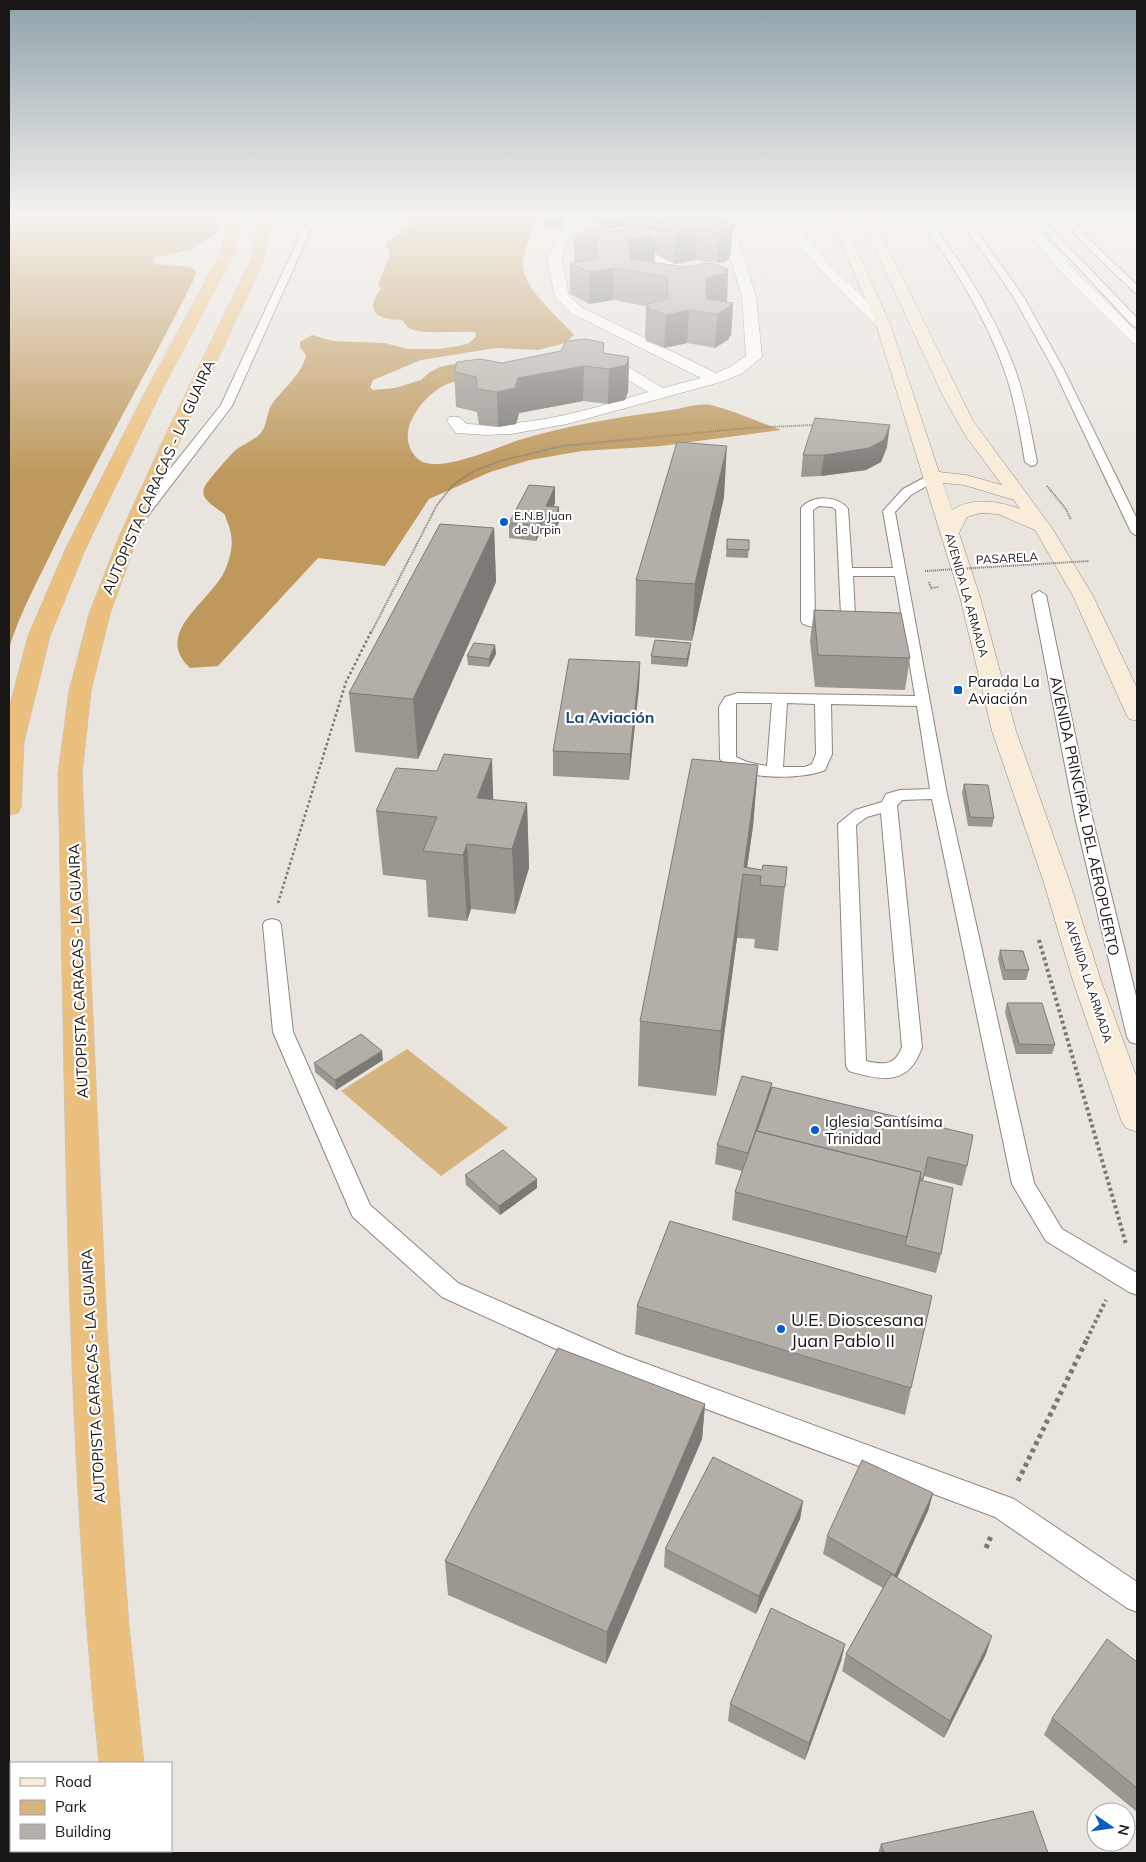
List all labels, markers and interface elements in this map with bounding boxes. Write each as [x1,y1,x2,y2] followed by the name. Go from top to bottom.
[97,357,219,597] street label: AUTOPISTA CARACAS - LA GUAIRA
[514,508,572,537] place label: E.N.B Juan de Urpin
[498,516,510,528] marker: E.N.B Juan de Urpin
[942,531,992,659] street label: AVENIDA LA ARMADA
[975,549,1039,567] street label: PASARELA
[968,672,1040,708] place label: Parada La Aviación
[1046,675,1124,957] street label: AVENIDA PRINCIPAL DEL AEROPUERTO
[952,684,964,696] marker: Parada La Aviación
[566,707,654,727] district label: La Aviación
[64,843,92,1099] street label: AUTOPISTA CARACAS - LA GUAIRA
[1062,918,1116,1045] street label: AVENIDA LA ARMADA
[825,1112,943,1148] place label: Iglesia Santísima Trinidad
[809,1124,821,1136] marker: Iglesia Santísima Trinidad
[77,1248,109,1504] street label: AUTOPISTA CARACAS - LA GUAIRA
[791,1308,924,1352] place label: U.E. Dioscesana Juan Pablo II
[775,1323,787,1335] marker: U.E. Dioscesana Juan Pablo II
[10,1762,172,1852] legend
[55,1772,92,1791] text: Road
[55,1797,87,1816] text: Park
[1086,1802,1136,1852] north arrow
[55,1822,111,1841] text: Building
[1114,1823,1134,1837] text: N

